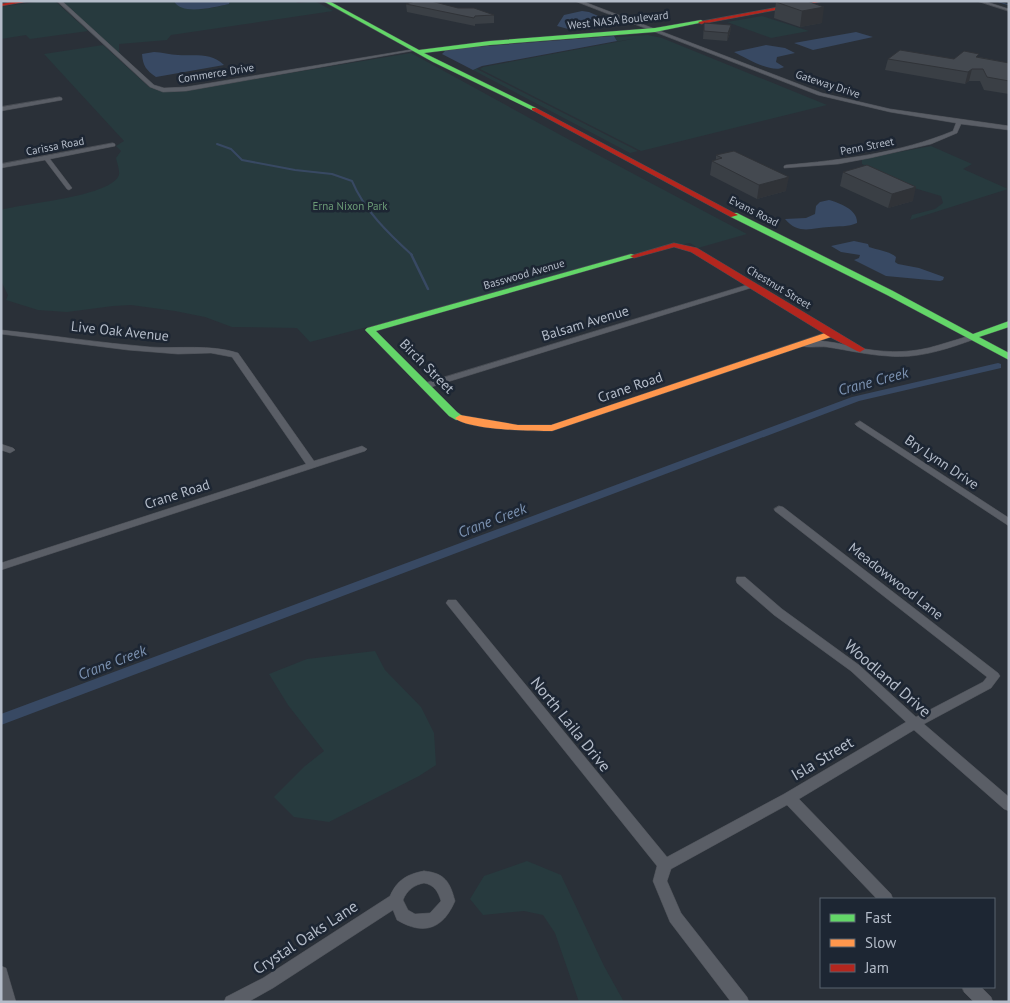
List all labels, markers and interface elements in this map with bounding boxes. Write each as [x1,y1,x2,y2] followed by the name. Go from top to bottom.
[567,8,669,32] street label: West NASA Boulevard
[177,60,255,86] street label: Commerce Drive
[794,67,862,101] street label: Gateway Drive
[25,133,85,159] street label: Carissa Road
[839,134,895,158] street label: Penn Street
[727,193,781,229] street label: Evans Road
[313,199,388,213] park label: Erna Nixon Park
[482,256,567,292] street label: Basswood Avenue
[744,262,814,312] street label: Chestnut Street
[539,301,631,345] street label: Balsam Avenue
[70,317,170,345] street label: Live Oak Avenue
[396,335,458,397] street label: Birch Street
[836,362,911,399] water label: Crane Creek
[595,367,665,407] street label: Crane Road
[902,431,982,493] street label: Bry Lynn Drive
[142,475,212,513] street label: Crane Road
[455,498,530,542] water label: Crane Creek
[845,538,947,624] street label: Meadowwood Lane
[841,635,935,721] street label: Woodland Drive
[75,640,150,684] water label: Crane Creek
[527,672,615,776] street label: North Laila Drive
[787,731,857,784] street label: Isla Street
[249,896,361,978] street label: Crystal Oaks Lane
[820,898,995,988] legend
[865,908,892,927] text: Fast
[865,933,896,952] text: Slow
[864,958,889,977] text: Jam

